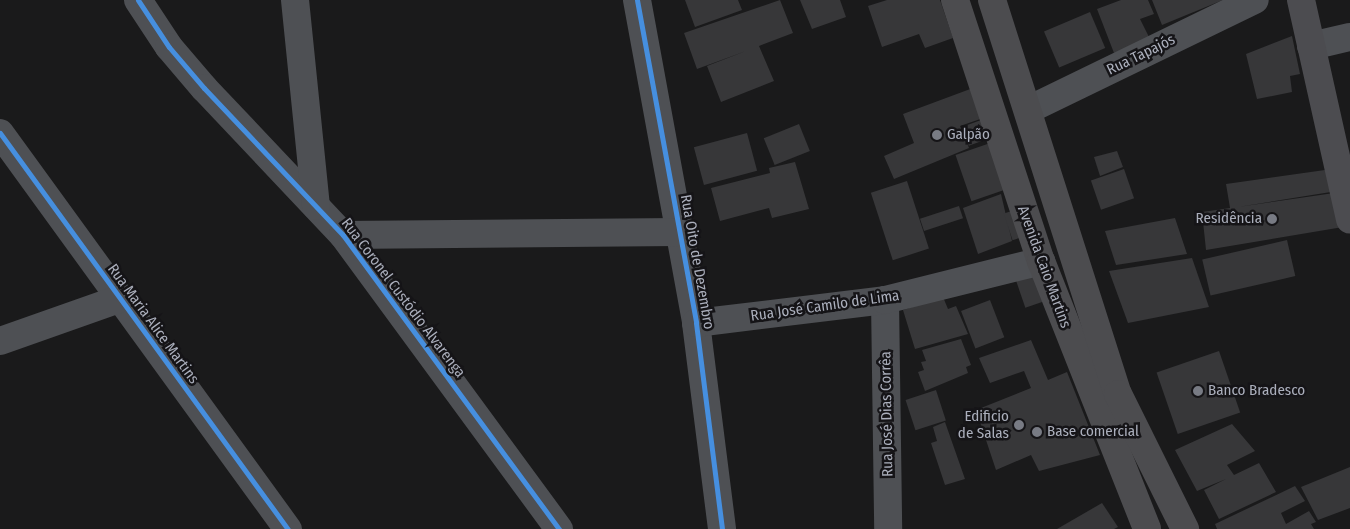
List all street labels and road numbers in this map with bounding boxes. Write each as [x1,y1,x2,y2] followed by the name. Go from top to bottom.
[1104,31,1178,79] street label: Rua Tapajós
[676,193,718,331] street label: Rua Oito de Dezembro
[1014,203,1074,331] street label: Avenida Caio Martins
[337,215,469,381] street label: Rua Coronel Custódio Alvarenga
[103,261,203,387] street label: Rua Maria Alice Martins
[750,287,900,325] street label: Rua José Camilo de Lima
[877,351,897,477] street label: Rua José Dias Corrêa

